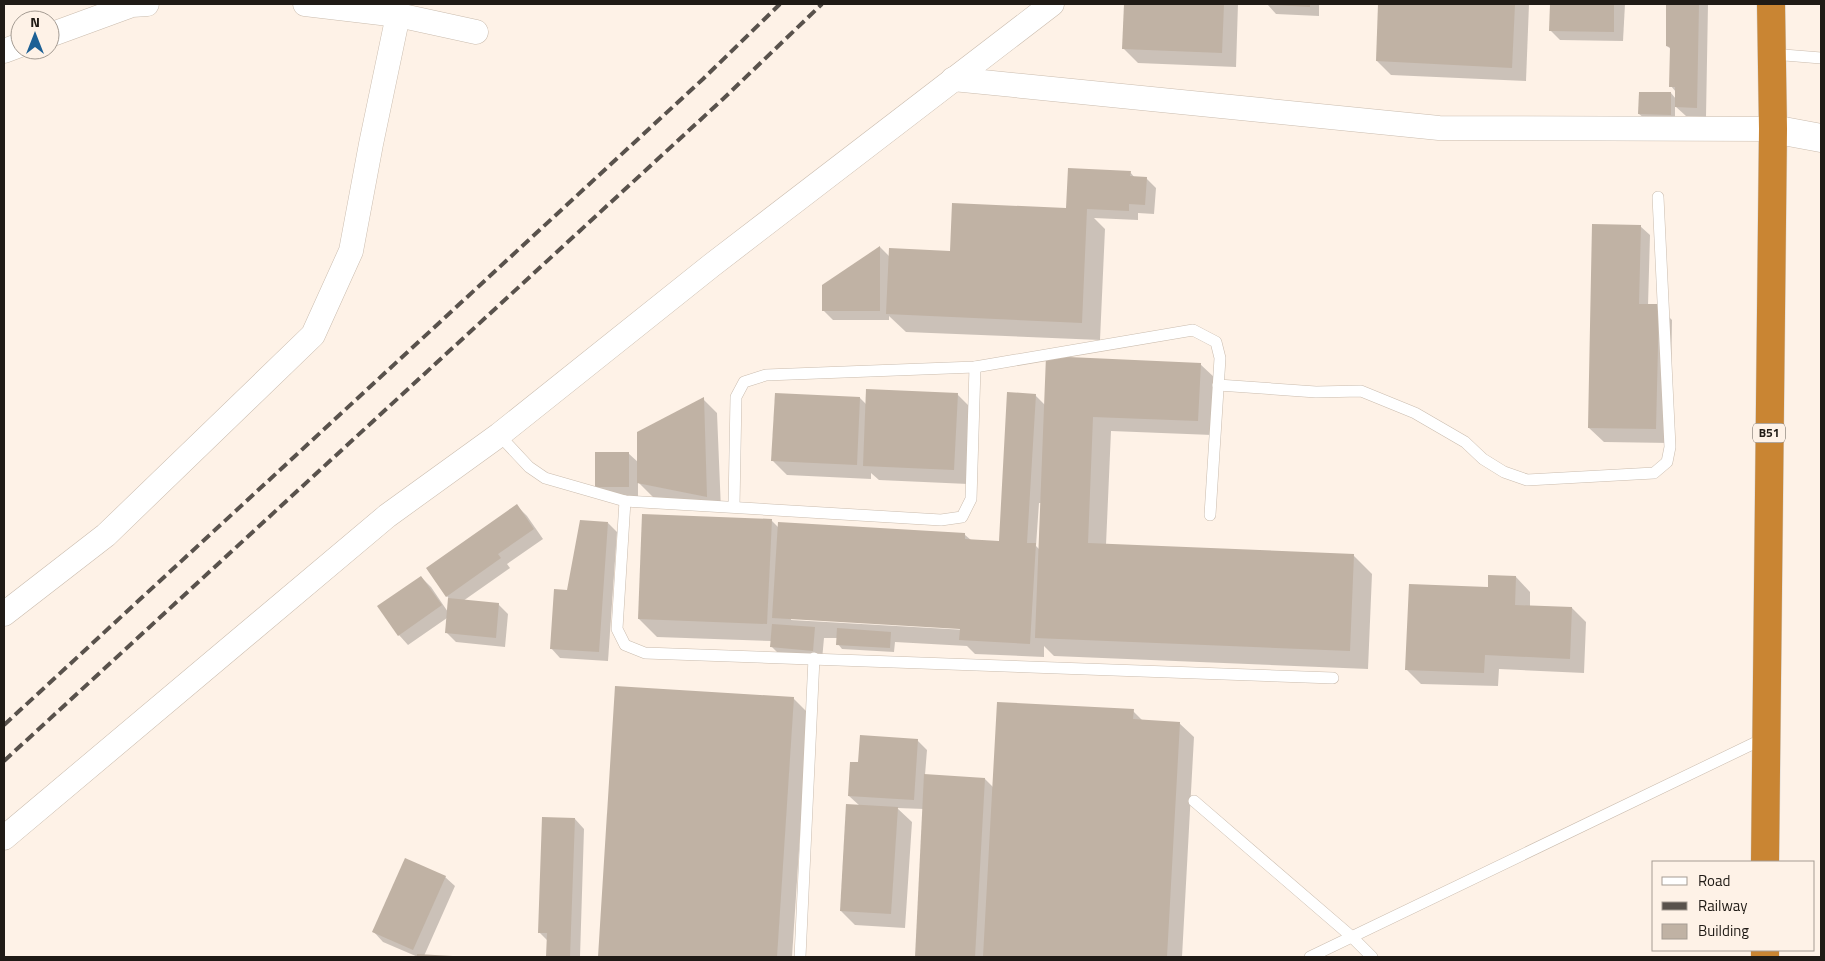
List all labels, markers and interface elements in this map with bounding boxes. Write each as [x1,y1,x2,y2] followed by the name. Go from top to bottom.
[10,10,60,60] north arrow
[30,11,40,32] text: N
[1753,423,1785,442] road number: B51
[1652,861,1815,951] legend
[1698,869,1730,892] text: Road
[1698,894,1748,917] text: Railway
[1698,919,1749,942] text: Building

